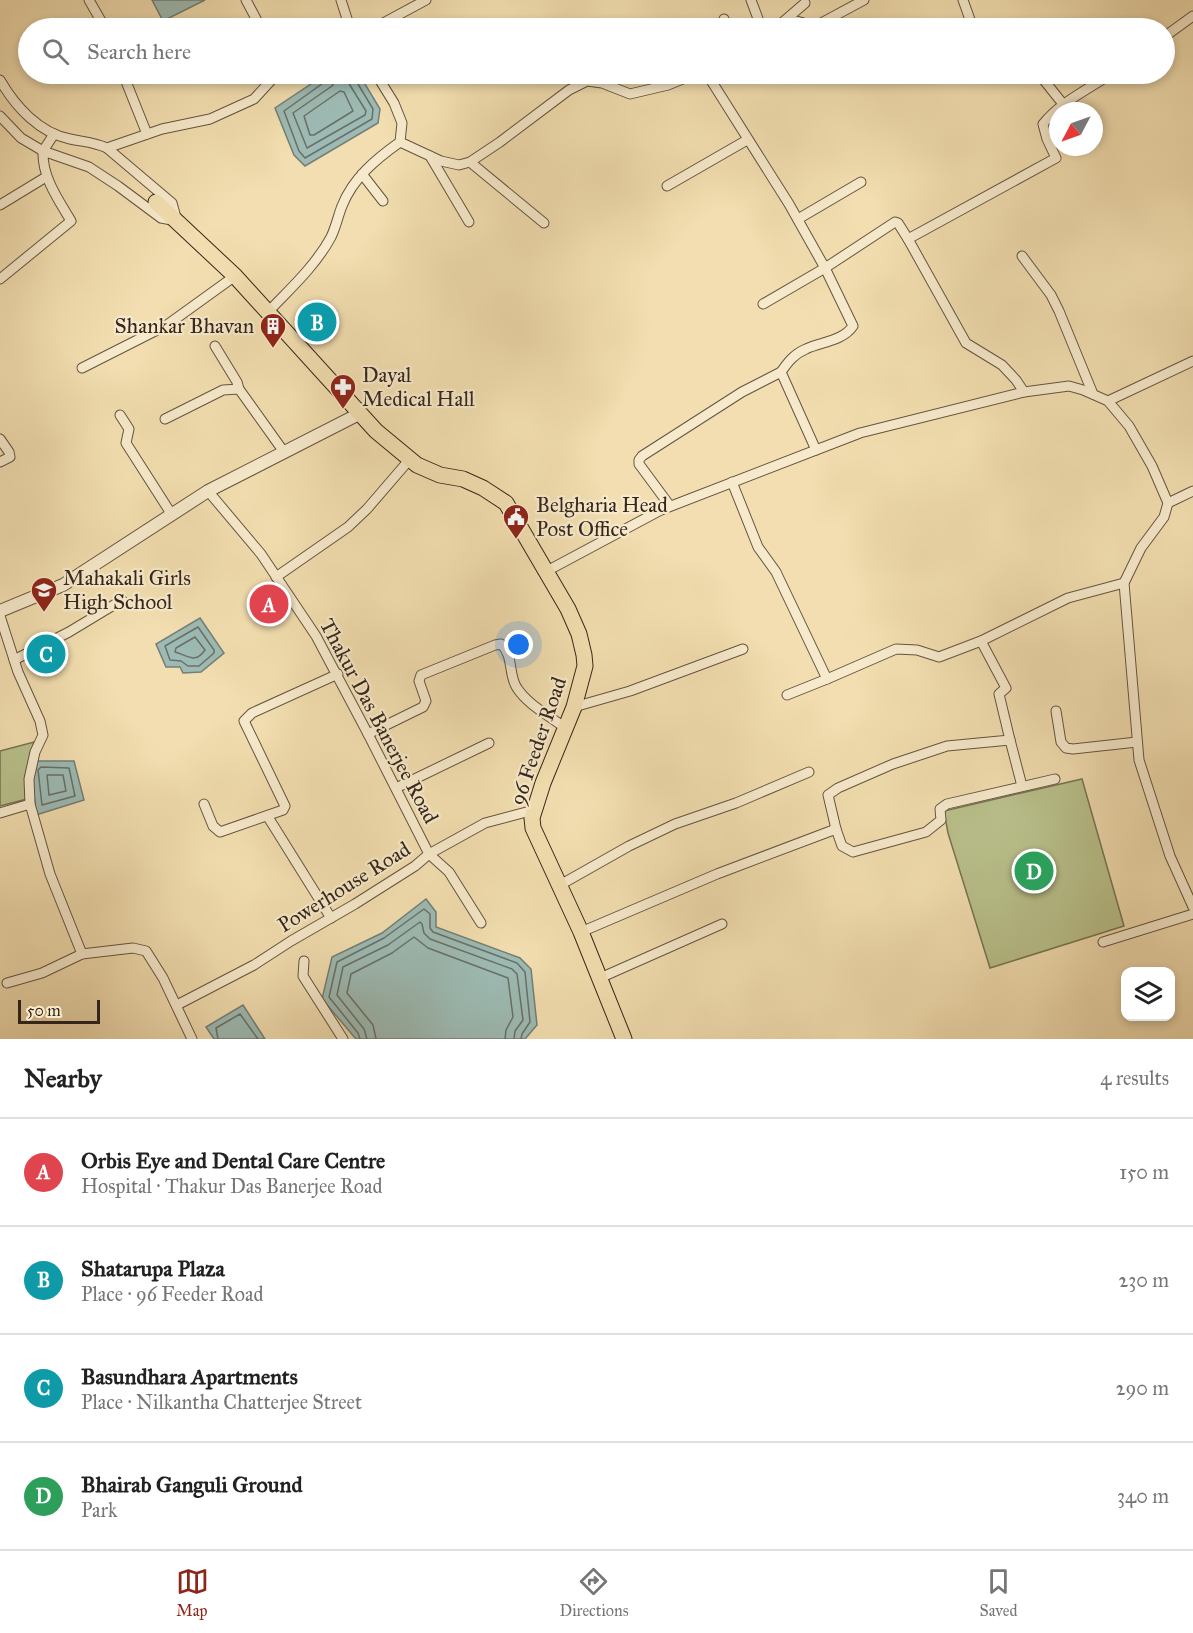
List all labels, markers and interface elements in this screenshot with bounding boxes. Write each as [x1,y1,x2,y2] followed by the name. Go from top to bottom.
[18,18,1175,84] search box
[39,35,72,68] icon: search
[87,38,191,65] text: Search here
[1049,102,1103,156] north arrow
[298,300,336,344] pin: B
[258,311,288,349] building icon: Shankar Bhavan
[115,313,254,339] place label: Shankar Bhavan
[362,362,475,412] place label: Dayal Medical Hall
[328,372,358,410] pharmacy icon: Dayal Medical Hall
[536,492,668,542] place label: Belgharia Head Post Office
[501,502,531,540] public building icon: Belgharia Head Post Office
[63,565,191,615] place label: Mahakali Girls High School
[29,575,59,613] school or university icon: Mahakali Girls High School
[250,582,288,626] pin: A
[314,614,444,828] street label: Thakur Das Banerjee Road
[504,630,533,659] your location
[26,632,66,676] pin: C
[504,673,572,808] street label: 96 Feeder Road
[273,836,415,938] street label: Powerhouse Road
[1014,848,1054,894] pin: D
[1121,967,1175,1021] map controls
[1121,967,1175,1021] button: layers
[18,997,100,1025] scale bar
[27,1001,61,1020] text: 50 m
[24,1062,102,1094] text: Nearby
[1100,1066,1169,1090] text: 4 results
[81,1147,385,1174] text: Orbis Eye and Dental Care Centre
[37,1160,50,1184] text: A
[1119,1160,1169,1184] text: 150 m
[81,1174,383,1198] text: Hospital · Thakur Das Banerjee Road
[81,1255,225,1282] text: Shatarupa Plaza
[37,1268,50,1292] text: B
[1118,1268,1169,1292] text: 230 m
[81,1282,263,1306] text: Place · 96 Feeder Road
[81,1363,298,1390] text: Basundhara Apartments
[37,1376,50,1400] text: C
[1116,1376,1169,1400] text: 290 m
[81,1390,362,1414] text: Place · Nilkantha Chatterjee Street
[81,1471,302,1498] text: Bhairab Ganguli Ground
[36,1484,51,1508] text: D
[1117,1484,1169,1508] text: 340 m
[81,1498,117,1522] text: Park
[176,1565,209,1620] tab: Map
[560,1565,628,1620] tab: Directions
[979,1565,1017,1620] tab: Saved

